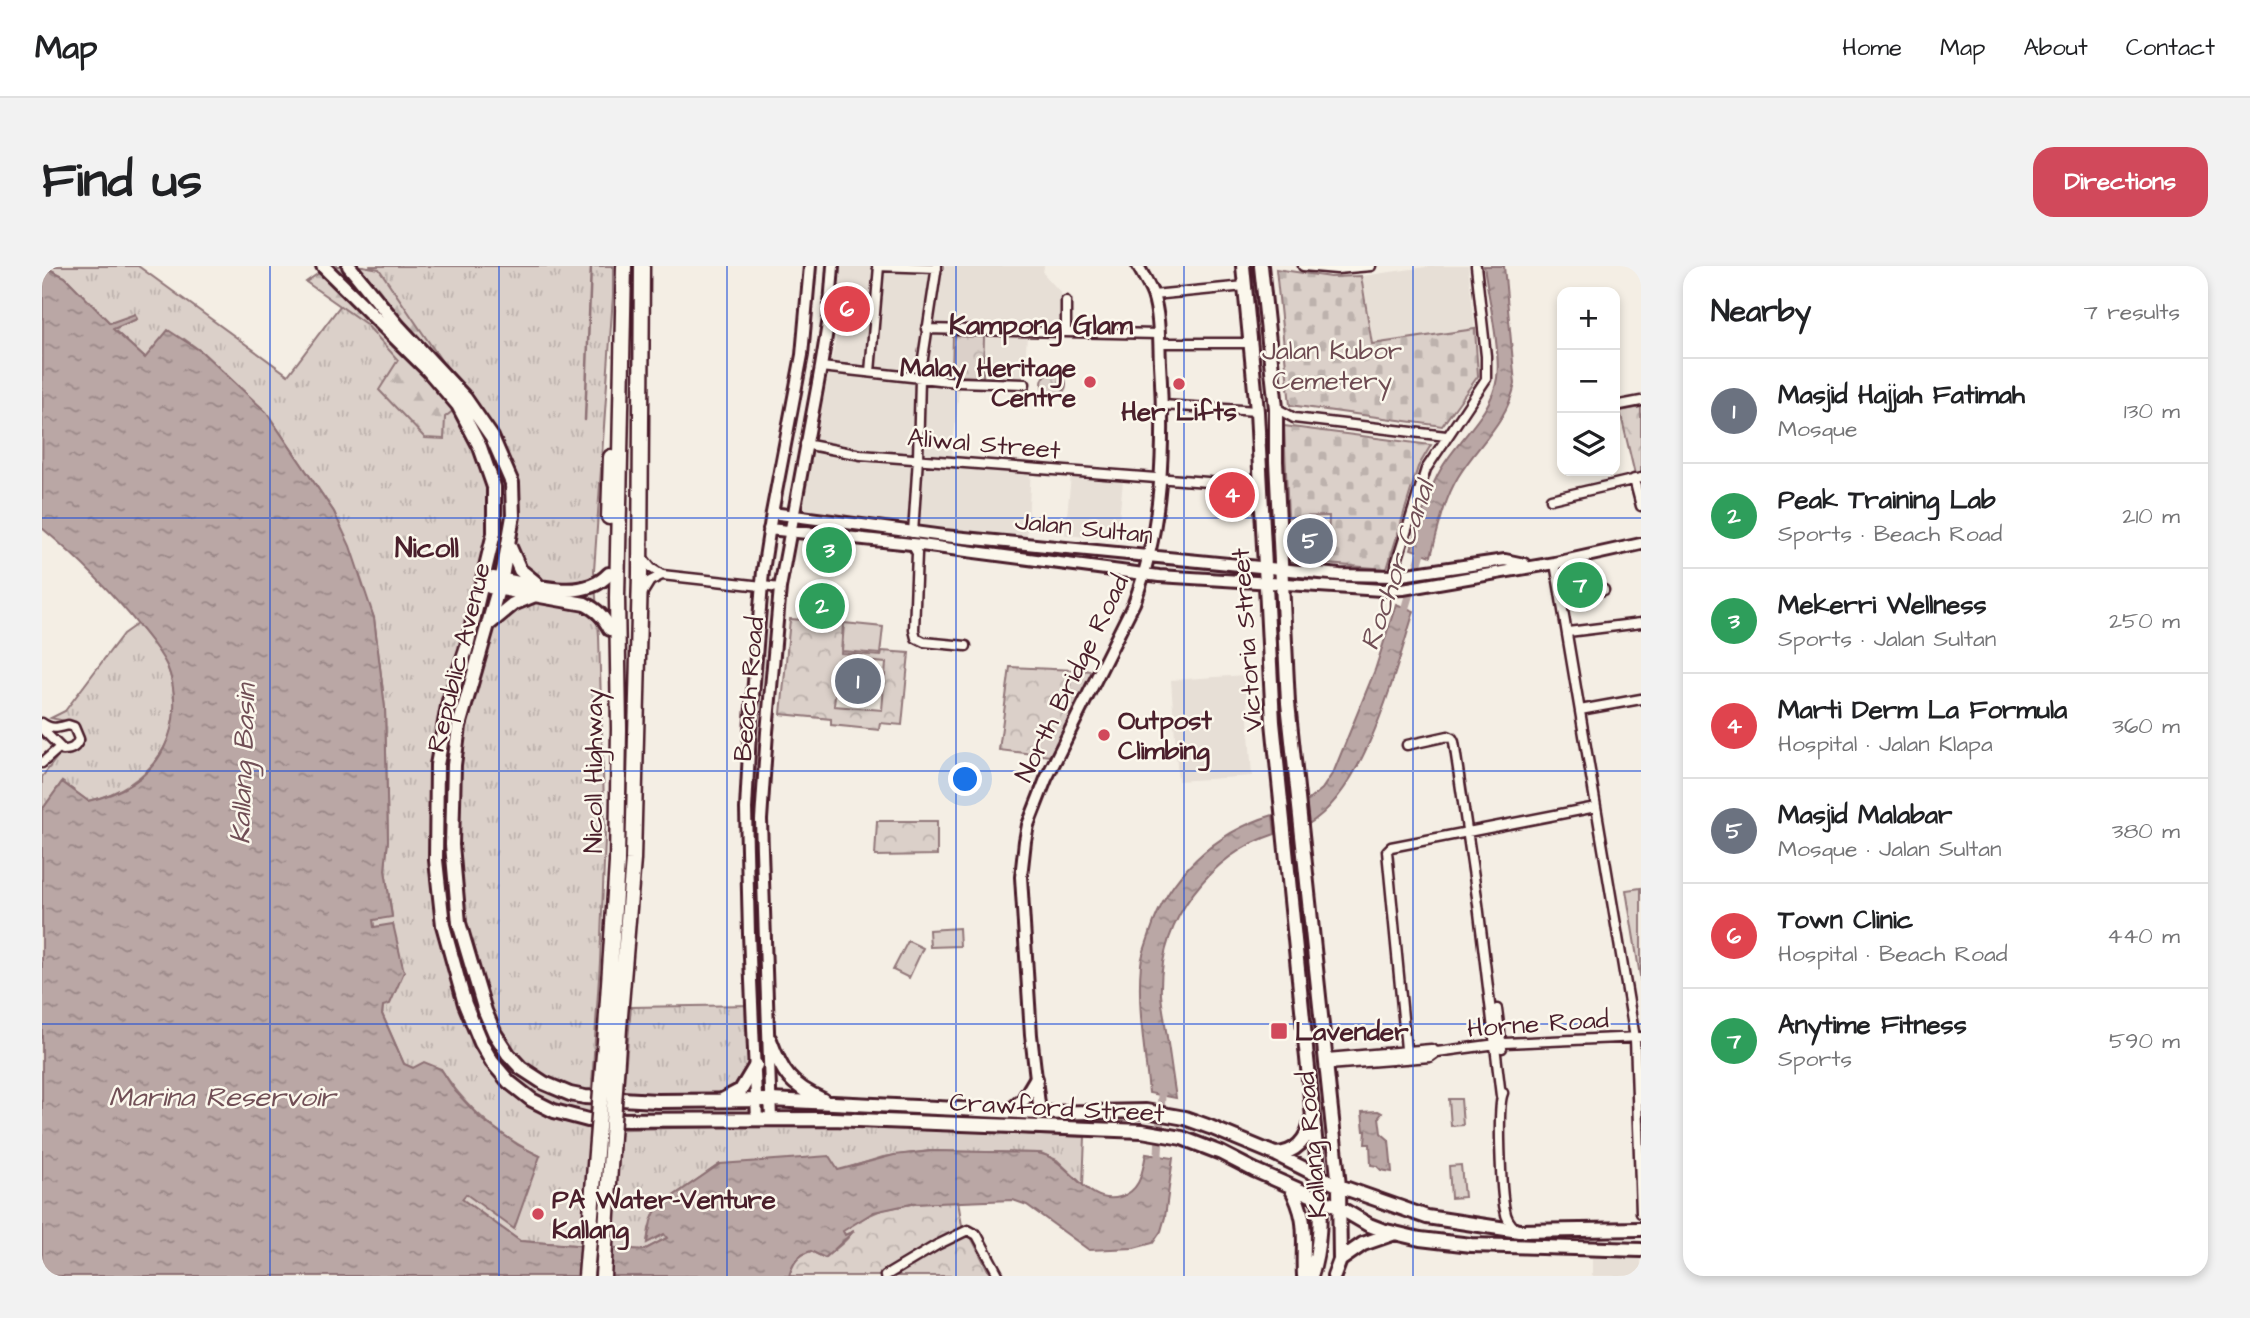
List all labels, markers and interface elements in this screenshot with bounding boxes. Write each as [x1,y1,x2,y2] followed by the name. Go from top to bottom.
[35,25,97,71] text: Map
[1842,31,1902,65] text: Home
[1940,31,1985,65] text: Map
[2023,31,2088,65] text: About
[2126,31,2215,65] text: Contact
[2033,147,2208,217] button: Directions
[42,148,202,216] text: Find us
[824,283,870,335] pin: 6
[1557,287,1620,476] map controls
[1557,287,1620,350] button: +
[1711,291,1811,333] text: Nearby
[2084,296,2180,328] text: 7 results
[949,306,1134,347] district label: Kampong Glam
[1262,333,1402,401] park label: Jalan Kubor Cemetery
[900,350,1076,416] place label: Malay Heritage Centre
[1557,350,1620,413] button: −
[1082,374,1098,390] marker: Malay Heritage Centre
[1171,376,1187,392] marker: Her Lifts
[1778,377,2025,413] text: Masjid Hajjah Fatimah
[1121,394,1237,430] place label: Her Lifts
[1733,395,1735,427] text: 1
[2124,395,2180,427] text: 130 m
[1557,413,1620,476] button: layers
[1778,413,1857,445] text: Mosque
[906,419,1062,469] street label: Aliwal Street
[1209,469,1255,521] pin: 4
[1350,472,1446,655] water label: Rochor Canal
[1778,482,1996,518] text: Peak Training Lab
[1727,500,1741,532] text: 2
[2122,500,2180,532] text: 210 m
[1013,503,1155,553] street label: Jalan Sultan
[1287,515,1333,567] pin: 5
[1778,518,2002,550] text: Sports · Beach Road
[806,524,852,576] pin: 3
[395,529,459,568] district label: Nicoll
[1223,546,1271,733] street label: Victoria Street
[418,559,500,756] street label: Republic Avenue
[1557,559,1603,611] pin: 7
[1006,569,1140,789] street label: North Bridge Road
[799,580,845,632] pin: 2
[1778,587,1987,623] text: Mekerri Wellness
[1728,605,1740,637] text: 3
[2109,605,2180,637] text: 250 m
[725,615,773,763] street label: Beach Road
[1778,623,1996,655] text: Sports · Jalan Sultan
[835,655,881,707] pin: 1
[221,681,267,845] water label: Kallang Basin
[576,689,614,853] street label: Nicoll Highway
[1778,692,2067,728] text: Marti Derm La Formula
[1118,703,1212,772] place label: Outpost Climbing
[1726,710,1742,742] text: 4
[2112,710,2180,742] text: 360 m
[1096,727,1112,743] marker: Outpost Climbing
[1778,728,1993,760] text: Hospital · Jalan Klapa
[948,762,982,796] your location
[1778,797,1952,833] text: Masjid Malabar
[1726,815,1742,847] text: 5
[2112,815,2180,847] text: 380 m
[1778,833,2002,865] text: Mosque · Jalan Sultan
[1778,902,1913,938] text: Town Clinic
[1727,920,1741,952] text: 6
[2107,920,2180,952] text: 440 m
[1778,938,2007,970] text: Hospital · Beach Road
[1466,1001,1610,1047] street label: Horne Road
[1778,1007,1967,1043] text: Anytime Fitness
[1295,1014,1409,1050] place label: Lavender
[1269,1021,1289,1041] marker: Lavender
[1727,1025,1741,1057] text: 7
[2109,1025,2180,1057] text: 590 m
[1778,1043,1852,1075] text: Sports
[1288,1070,1338,1220] street label: Kallang Road
[109,1078,338,1117] water label: Marina Reservoir
[948,1084,1166,1132] street label: Crawford Street
[552,1182,776,1251] place label: PA Water-Venture Kallang
[530,1206,546,1222] marker: PA Water-Venture Kallang

